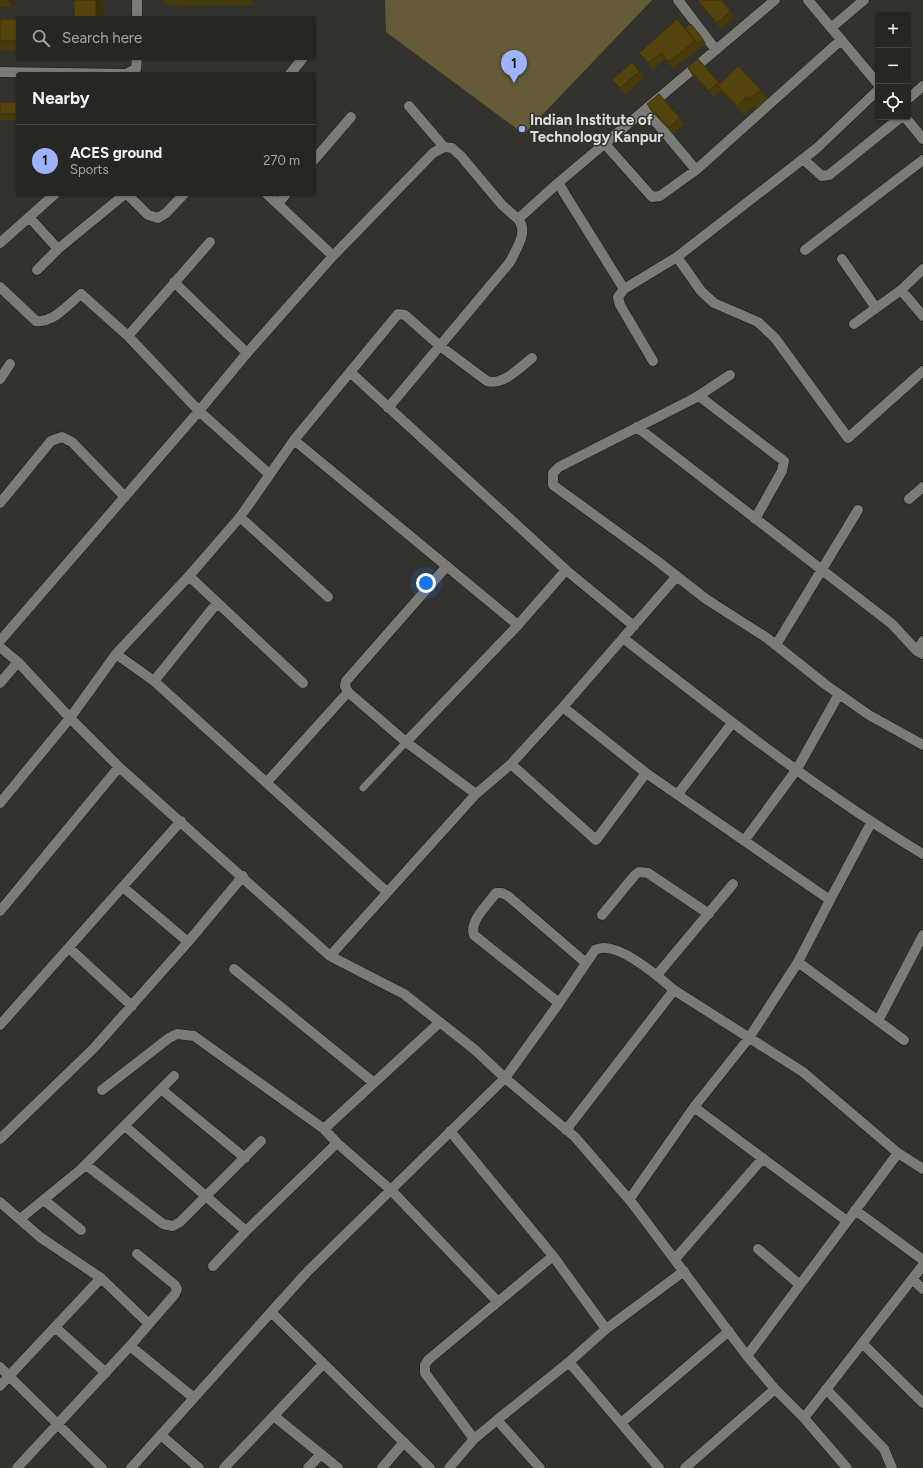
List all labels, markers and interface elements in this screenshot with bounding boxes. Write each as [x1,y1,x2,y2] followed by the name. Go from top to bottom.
[875,12,911,120] map controls
[875,12,911,48] button: +
[16,16,316,60] search box
[30,27,52,49] icon: search
[62,29,142,47] text: Search here
[875,48,911,84] button: −
[501,50,527,83] pin: 1
[875,84,911,120] button: locate
[32,88,90,108] text: Nearby
[530,111,663,146] place label: Indian Institute of Technology Kanpur
[517,124,527,134] marker: Indian Institute of Technology Kanpur
[70,144,162,162] text: ACES ground
[42,153,48,168] text: 1
[263,153,300,168] text: 270 m
[70,162,109,177] text: Sports
[416,573,436,593] your location

